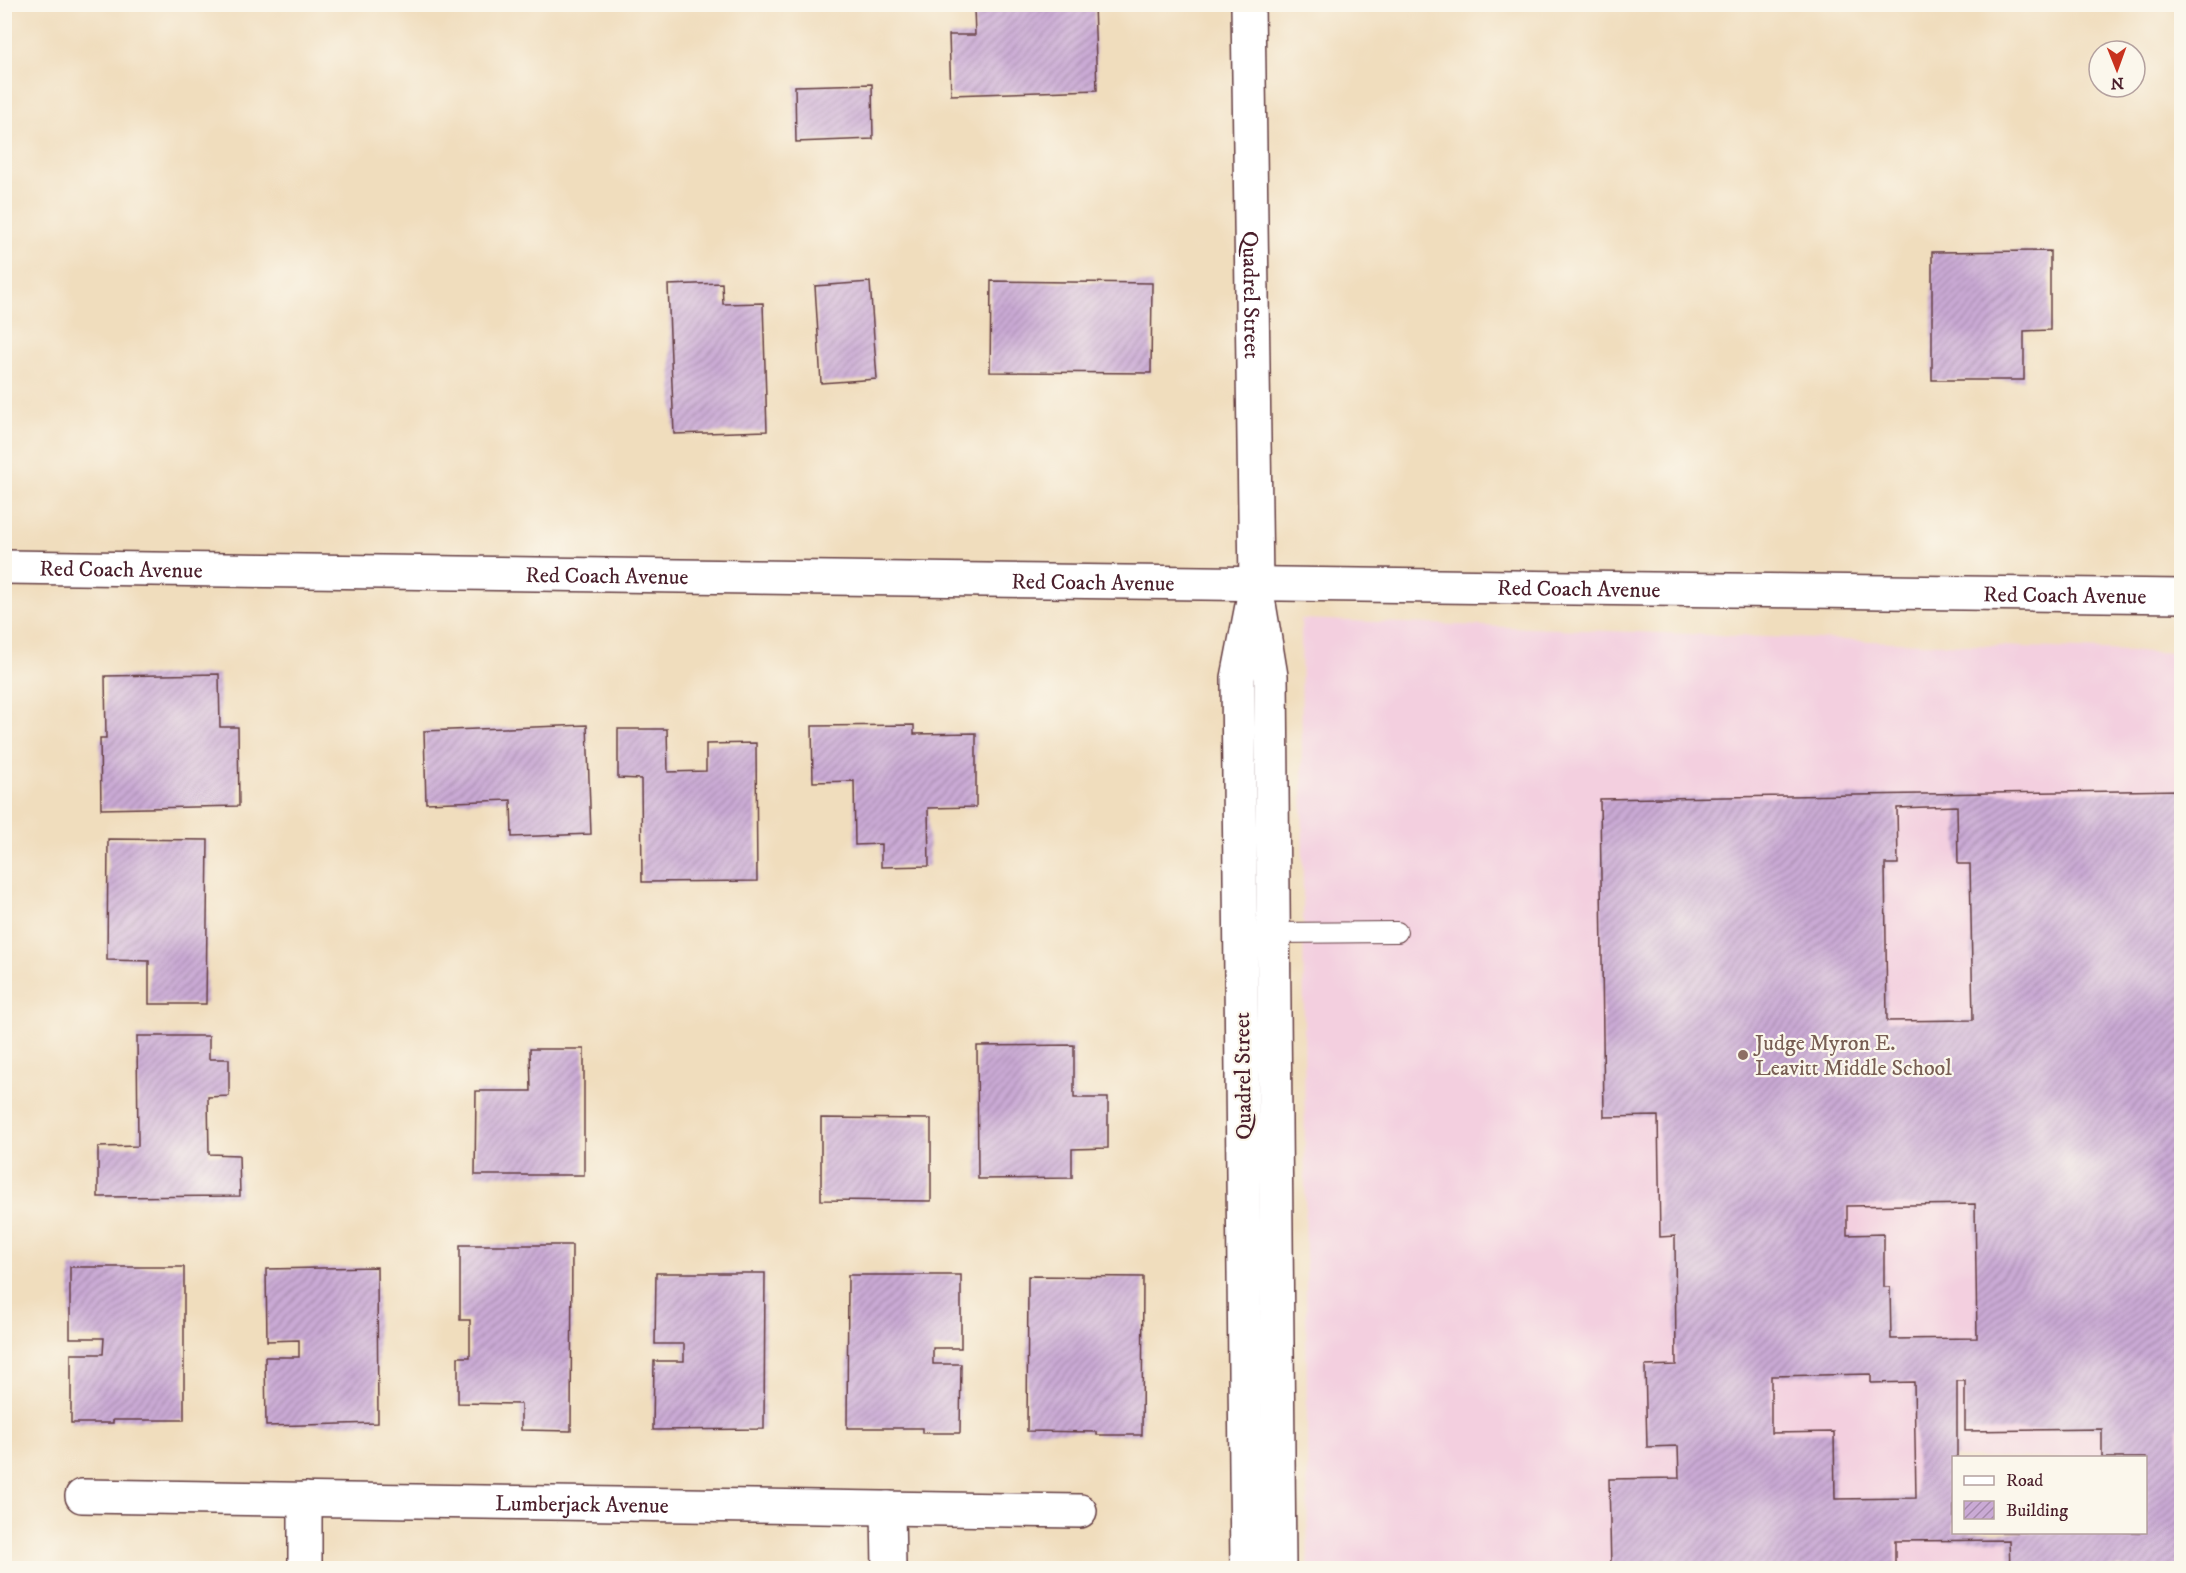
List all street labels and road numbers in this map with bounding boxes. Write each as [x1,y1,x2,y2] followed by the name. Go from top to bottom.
[1236,231,1265,359] street label: Quadrel Street
[39,555,203,585] street label: Red Coach Avenue
[525,562,689,591] street label: Red Coach Avenue
[1011,568,1175,598] street label: Red Coach Avenue
[1497,575,1661,604] street label: Red Coach Avenue
[1983,581,2147,611] street label: Red Coach Avenue
[1229,1012,1258,1140] street label: Quadrel Street
[495,1490,669,1520] street label: Lumberjack Avenue

